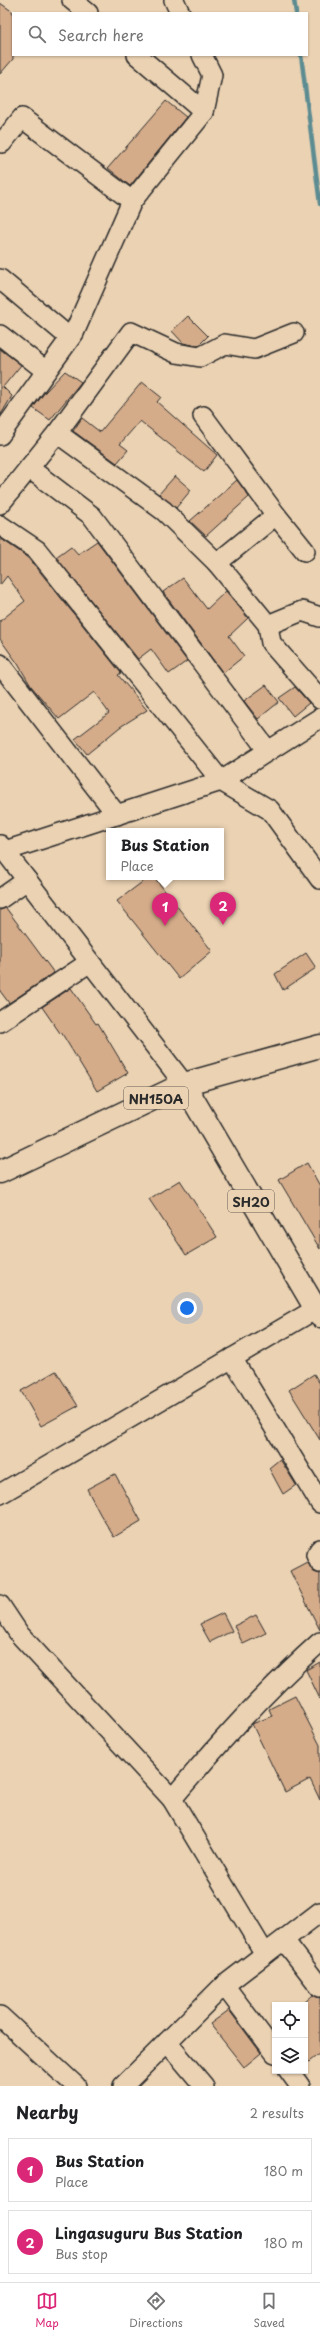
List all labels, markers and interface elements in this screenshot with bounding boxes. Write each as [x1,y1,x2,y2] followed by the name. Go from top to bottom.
[12,12,308,56] search box
[26,23,48,45] icon: search
[58,23,144,46] text: Search here
[106,828,224,880] popup
[120,833,210,856] text: Bus Station
[120,856,154,875] text: Place
[210,892,236,925] pin: 2
[152,893,178,926] pin: 1
[124,1087,188,1109] road number: NH150A
[228,1190,274,1212] road number: SH20
[177,1298,197,1318] your location
[272,2002,308,2074] map controls
[272,2002,308,2038] button: locate
[272,2038,308,2074] button: layers
[16,2099,78,2125] text: Nearby
[250,2103,304,2122] text: 2 results
[55,2149,144,2172] text: Bus Station
[27,2161,33,2180] text: 1
[264,2161,303,2180] text: 180 m
[55,2172,88,2191] text: Place
[55,2221,243,2244] text: Lingasuguru Bus Station
[25,2233,35,2252] text: 2
[264,2233,303,2252] text: 180 m
[55,2244,108,2263] text: Bus stop
[35,2290,59,2331] tab: Map
[129,2290,183,2331] tab: Directions
[253,2290,285,2331] tab: Saved

